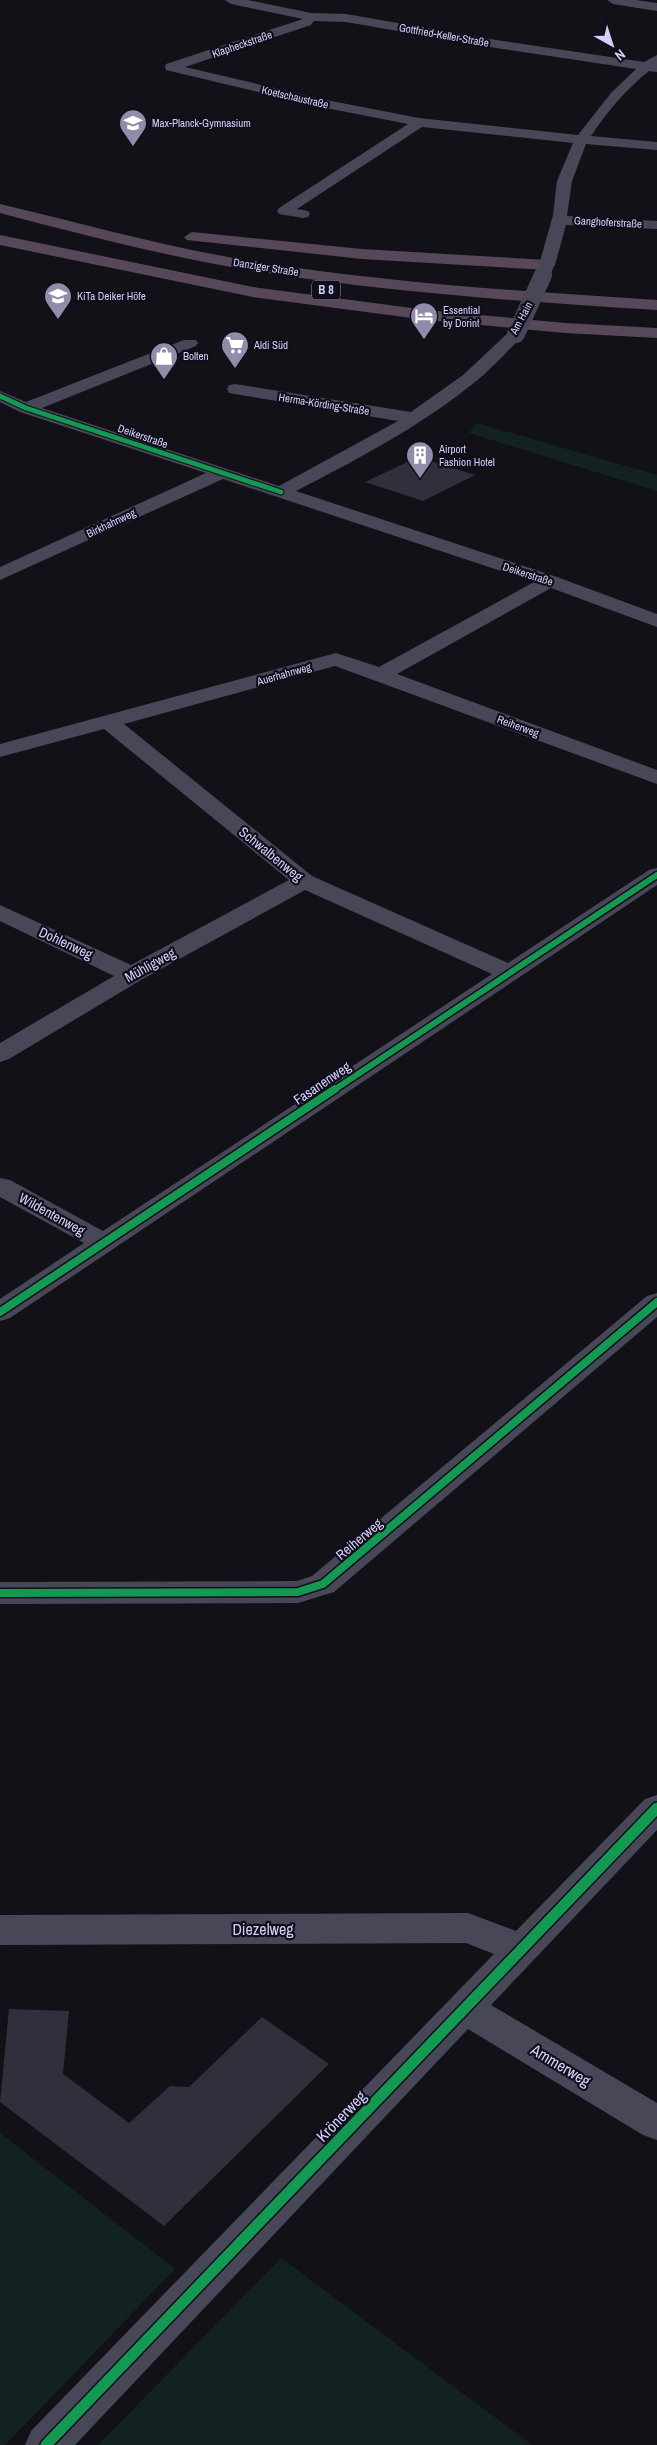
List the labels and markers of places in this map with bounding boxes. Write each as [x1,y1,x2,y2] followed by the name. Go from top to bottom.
[118,108,148,147] school or university icon: Max-Planck-Gymnasium
[152,116,251,130] place label: Max-Planck-Gymnasium
[43,281,73,320] school or university icon: KiTa Deiker Höfe
[77,289,146,303] place label: KiTa Deiker Höfe
[409,301,439,340] hotel icon: Essential by Dorint
[443,303,480,330] place label: Essential by Dorint
[220,330,250,369] supermarket icon: Aldi Süd
[253,338,288,352] place label: Aldi Süd
[149,341,179,380] shop icon: Bolten
[183,349,209,363] place label: Bolten
[405,440,435,479] building icon: Airport Fashion Hotel
[438,442,495,469] place label: Airport Fashion Hotel

